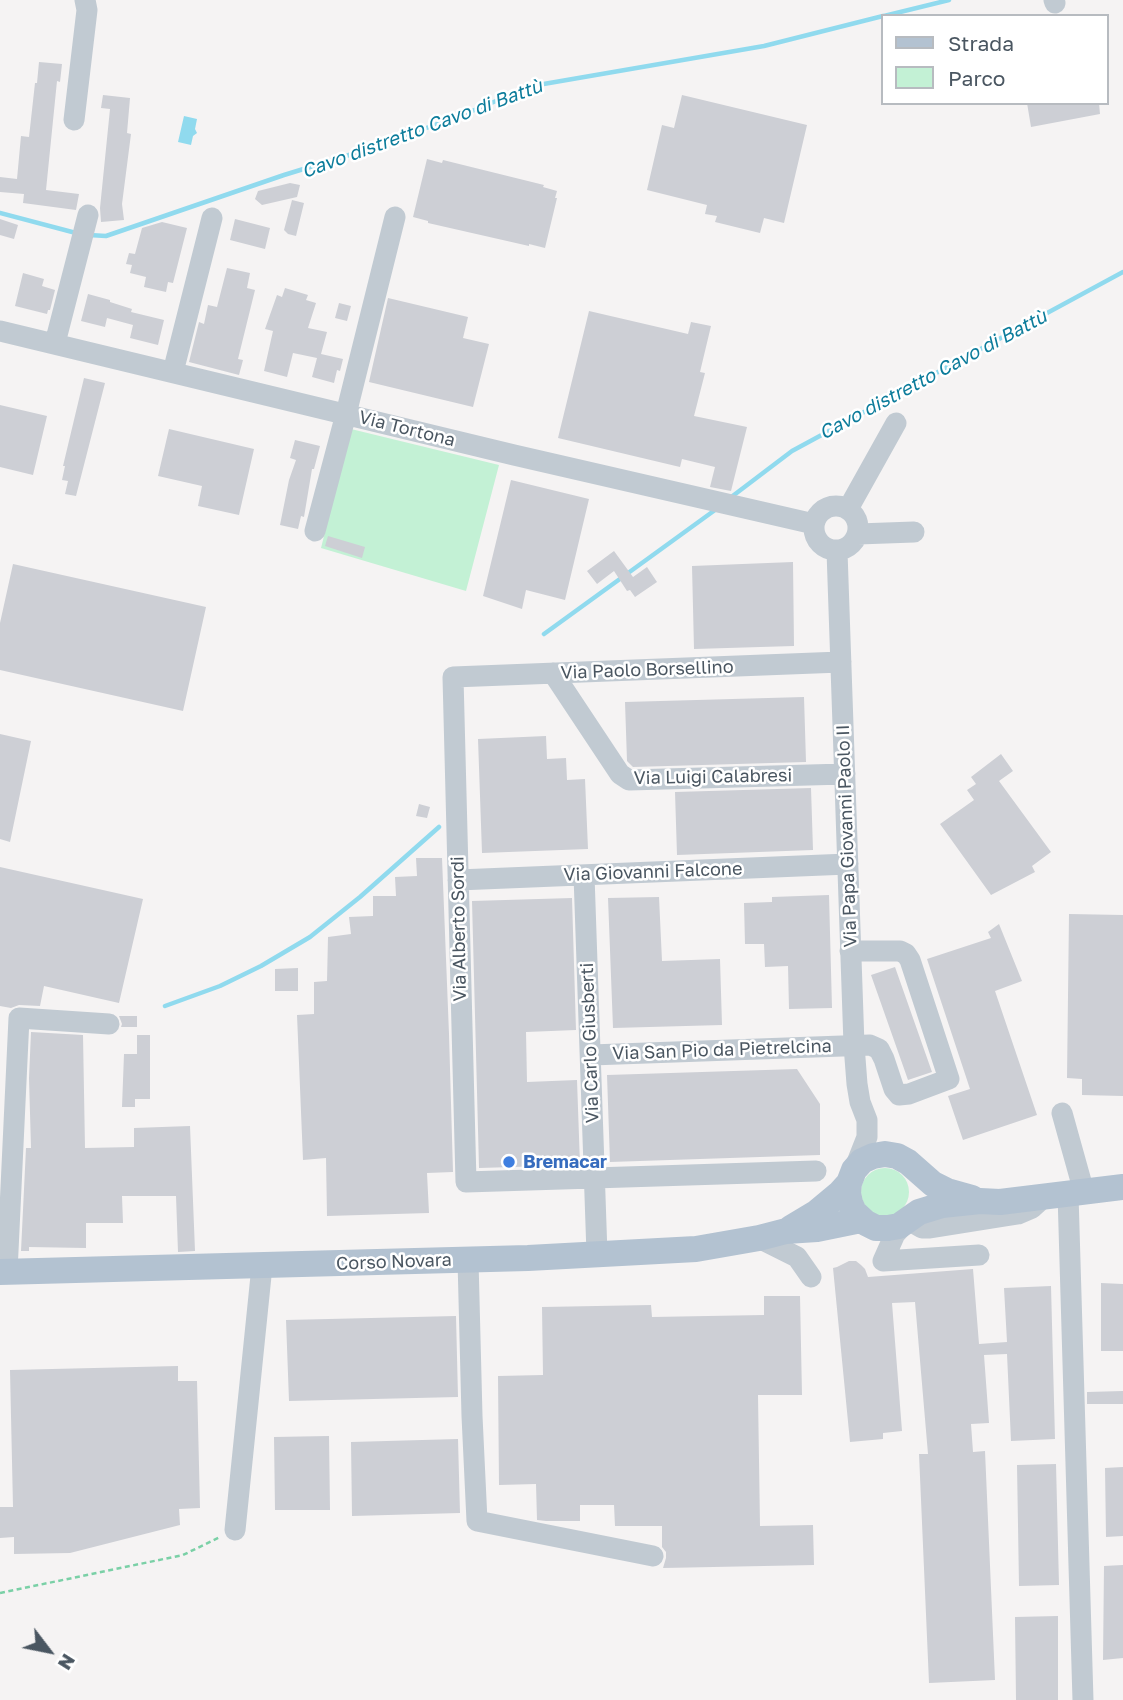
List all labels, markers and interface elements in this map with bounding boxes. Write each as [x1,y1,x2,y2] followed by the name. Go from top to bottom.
[881,14,1109,105] legend
[948,30,1014,56] text: Strada
[948,65,1005,91] text: Parco
[299,75,545,183] water label: Cavo distretto Cavo di Battù
[815,305,1051,445] water label: Cavo distretto Cavo di Battù
[357,407,457,451] street label: Via Tortona
[560,656,734,684] street label: Via Paolo Borsellino
[832,724,862,948] street label: Via Papa Giovanni Paolo II
[634,765,792,789] street label: Via Luigi Calabresi
[447,856,471,1002] street label: Via Alberto Sordi
[563,858,743,886] street label: Via Giovanni Falcone
[576,962,604,1124] street label: Via Carlo Giusberti
[612,1035,832,1065] street label: Via San Pio da Pietrelcina
[523,1151,607,1173] place label: Bremacar
[501,1154,517,1170] marker: Bremacar
[336,1249,452,1275] street label: Corso Novara
[14,1616,84,1686] north arrow
[54,1650,81,1675] text: N

